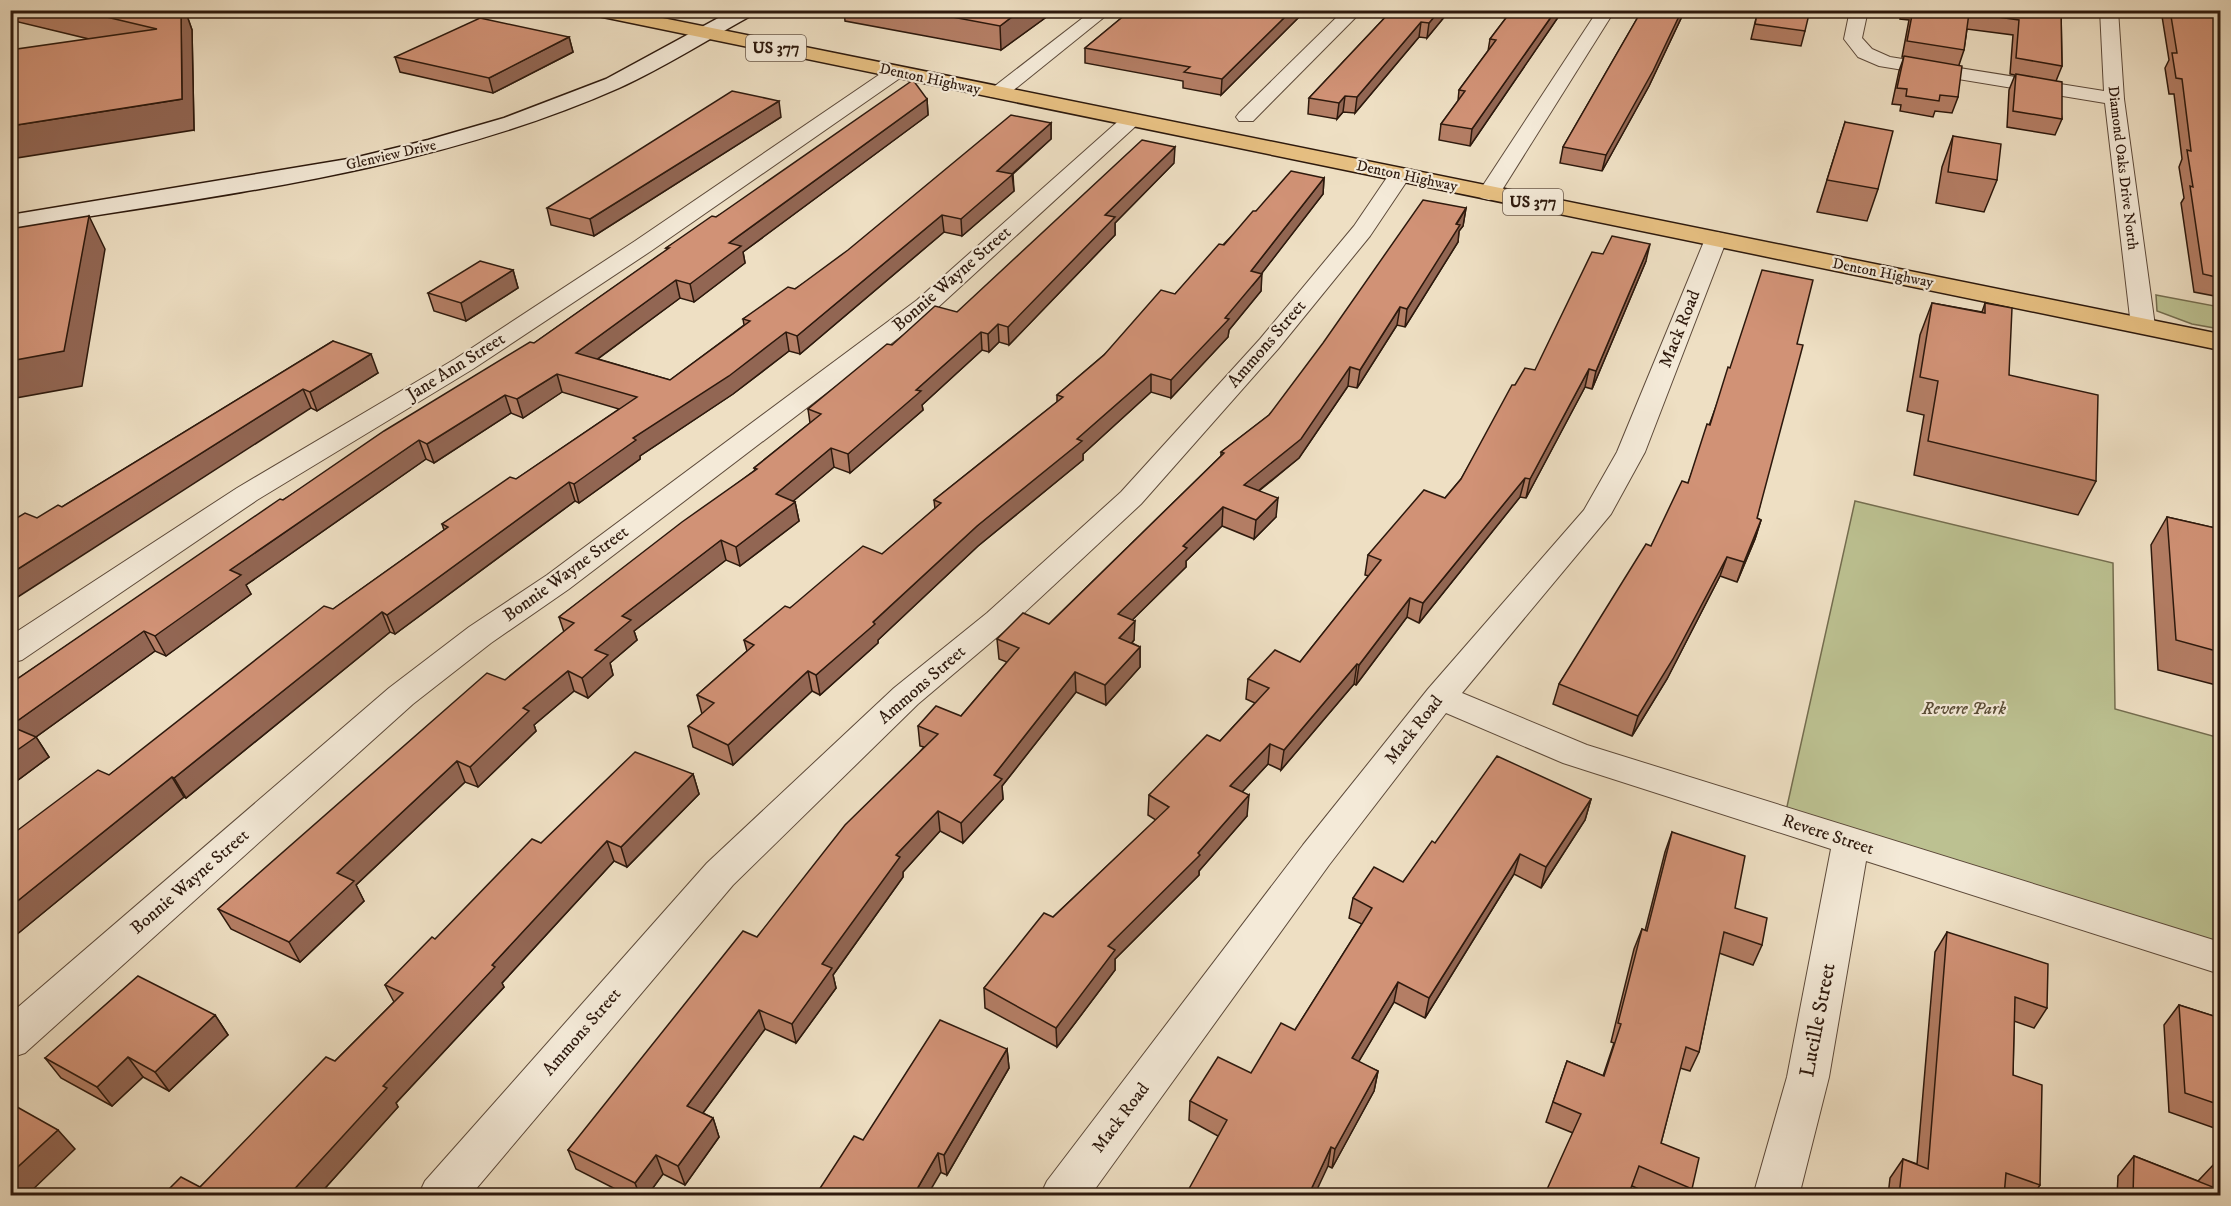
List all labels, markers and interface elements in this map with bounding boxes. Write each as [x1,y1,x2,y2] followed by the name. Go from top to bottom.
[746,35,806,61] road number: US 377
[878,59,983,99] street label: Denton Highway
[2104,85,2143,251] street label: Diamond Oaks Drive North
[344,135,438,175] street label: Glenview Drive
[1355,156,1460,196] street label: Denton Highway
[1503,189,1563,215] road number: US 377
[888,221,1016,336] street label: Bonnie Wayne Street
[1831,254,1936,292] street label: Denton Highway
[1654,287,1706,371] street label: Mack Road
[1223,295,1311,392] street label: Ammons Street
[401,328,509,407] street label: Jane Ann Street
[499,521,633,627] street label: Bonnie Wayne Street
[874,641,971,729] street label: Ammons Street
[1380,691,1448,769] street label: Mack Road
[1921,698,2006,720] park label: Revere Park
[1779,810,1877,860] street label: Revere Street
[126,824,254,939] street label: Bonnie Wayne Street
[1794,961,1842,1079] street label: Lucille Street
[538,983,626,1080] street label: Ammons Street
[1088,1079,1154,1157] street label: Mack Road

